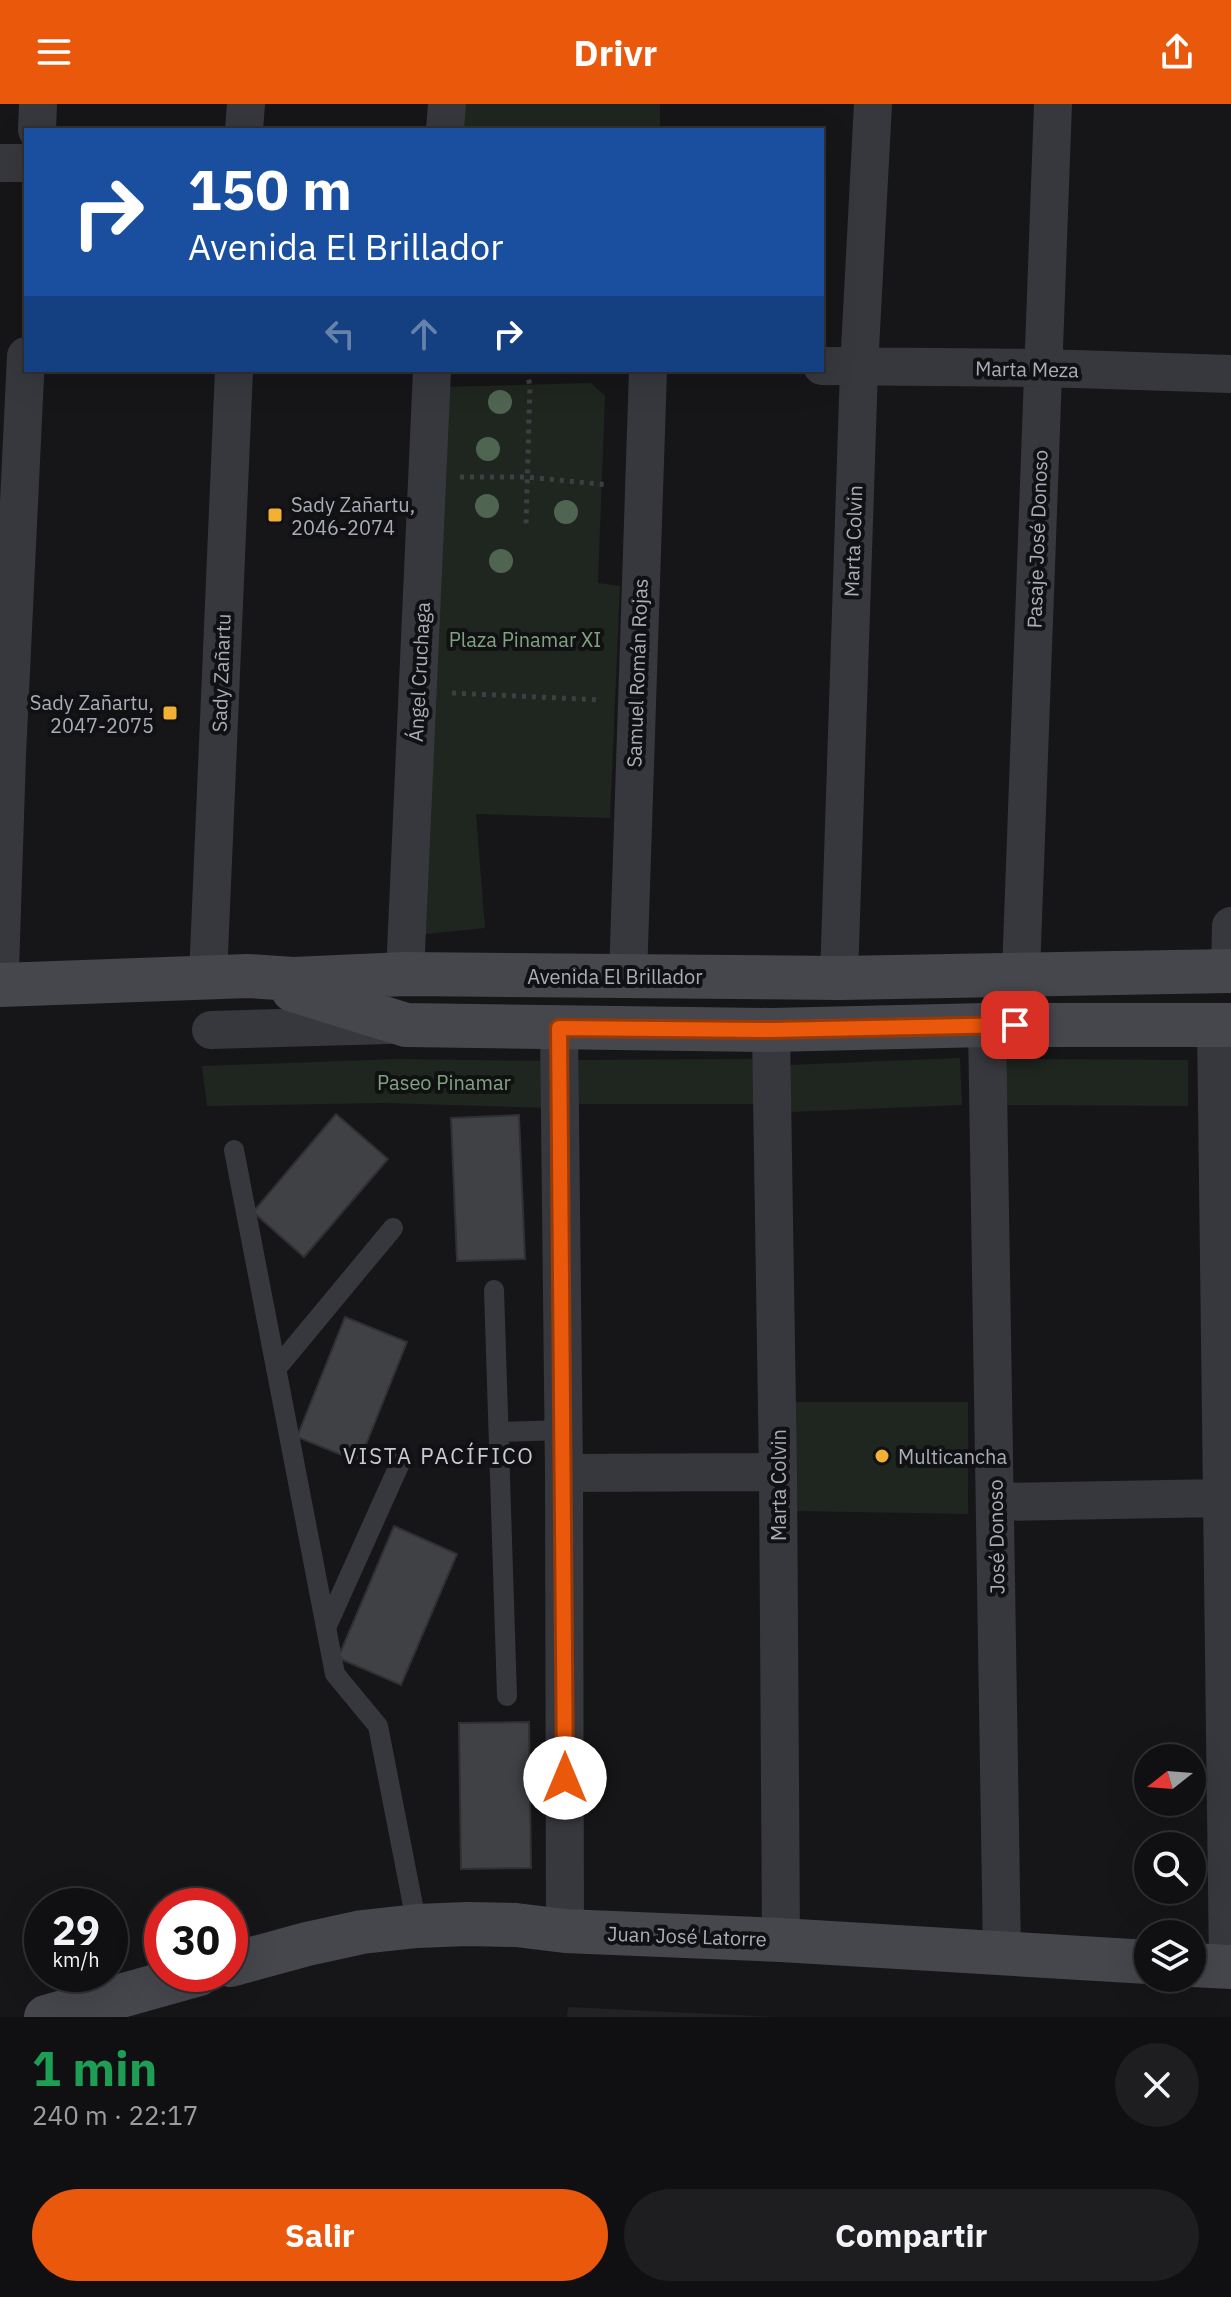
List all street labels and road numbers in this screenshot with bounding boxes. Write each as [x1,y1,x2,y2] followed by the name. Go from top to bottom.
[975,355,1079,383] street label: Marta Meza
[1020,449,1054,629] street label: Pasaje José Donoso
[838,485,868,597] street label: Marta Colvin
[620,578,654,768] street label: Samuel Román Rojas
[402,601,436,743] street label: Ángel Cruchaga
[205,613,237,733] street label: Sady Zañartu
[527,963,703,990] street label: Avenida El Brillador
[765,1429,792,1541] street label: Marta Colvin
[981,1479,1011,1595] street label: José Donoso
[607,1920,767,1952] street label: Juan José Latorre

